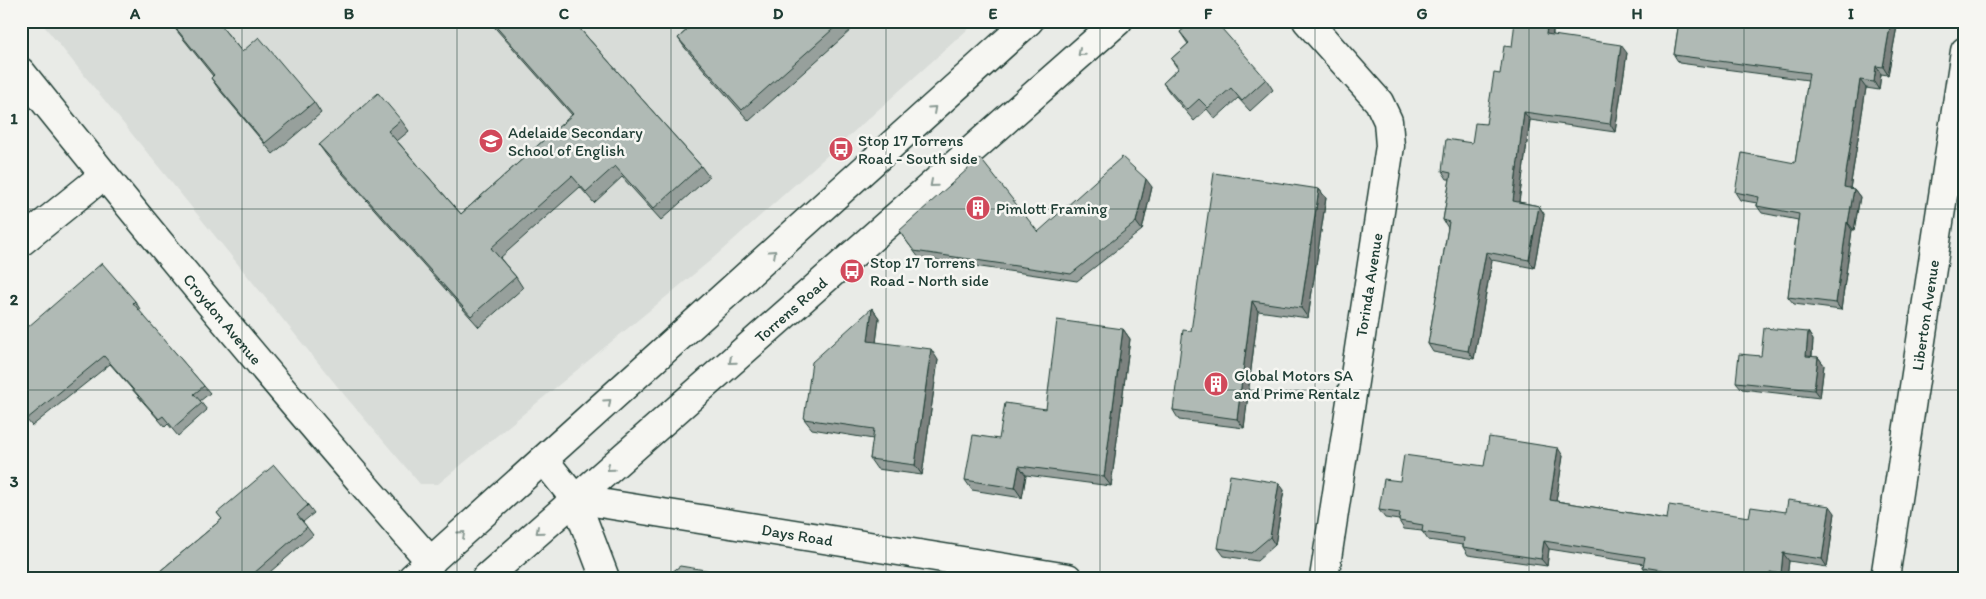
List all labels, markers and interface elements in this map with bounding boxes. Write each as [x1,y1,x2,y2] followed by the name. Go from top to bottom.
[129,4,141,23] text: A
[344,4,355,23] text: B
[559,4,570,23] text: C
[773,4,784,23] text: D
[989,4,998,23] text: E
[1204,4,1213,23] text: F
[1416,4,1428,23] text: G
[1631,4,1643,23] text: H
[1848,4,1854,23] text: I
[1078,48,1087,57] one-way arrow
[927,106,936,115] one-way arrow
[10,109,18,128] text: 1
[508,123,643,160] place label: Adelaide Secondary School of English
[478,128,504,154] school or university icon: Adelaide Secondary School of English
[858,131,978,168] place label: Stop 17 Torrens Road - South side
[828,136,854,162] bus stop icon: Stop 17 Torrens Road - South side
[930,178,939,187] one-way arrow
[965,195,991,221] building icon: Pimlott Framing
[996,199,1108,218] place label: Pimlott Framing
[1351,231,1387,338] street label: Torinda Avenue
[768,250,777,259] one-way arrow
[870,253,989,290] place label: Stop 17 Torrens Road - North side
[839,258,865,284] bus stop icon: Stop 17 Torrens Road - North side
[1907,258,1943,372] street label: Liberton Avenue
[179,270,266,368] street label: Croydon Avenue
[750,272,831,346] street label: Torrens Road
[10,290,19,309] text: 2
[729,355,738,364] one-way arrow
[1234,366,1360,403] place label: Global Motors SA and Prime Rentalz
[1203,371,1229,397] building icon: Global Motors SA and Prime Rentalz
[603,399,612,408] one-way arrow
[607,462,616,471] one-way arrow
[10,472,19,491] text: 3
[760,520,835,550] street label: Days Road
[535,525,544,534] one-way arrow
[456,531,465,540] one-way arrow

